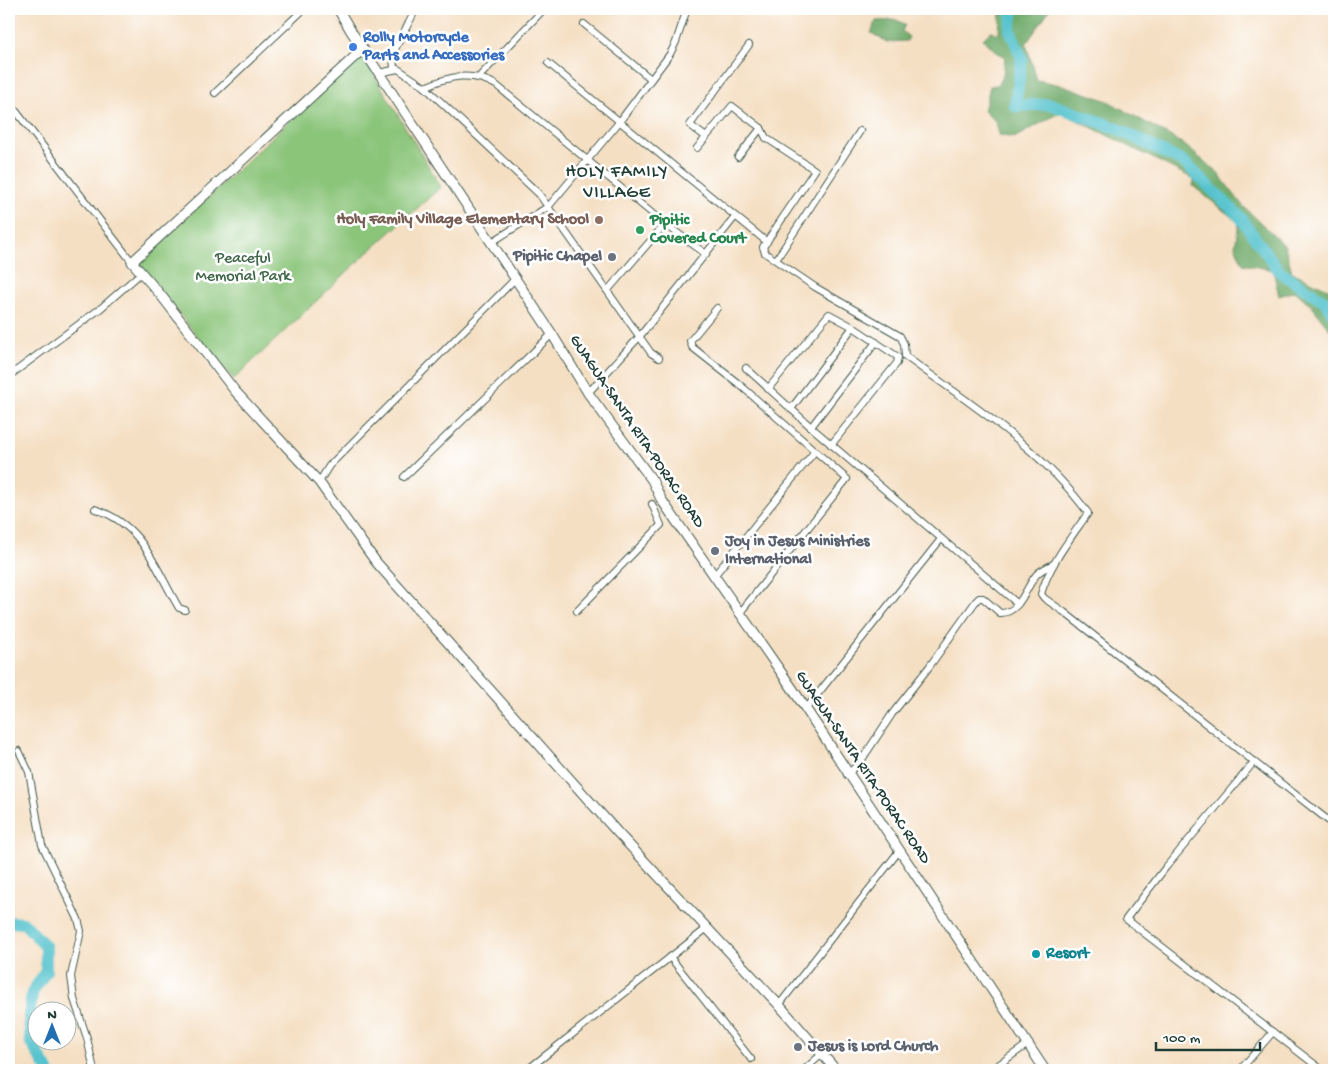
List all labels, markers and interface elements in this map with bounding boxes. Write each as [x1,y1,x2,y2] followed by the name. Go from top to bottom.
[362,29,505,66] place label: Rolly Motorcycle Parts and Accessories
[347,41,359,53] marker: Rolly Motorcycle Parts and Accessories
[566,162,668,204] district label: HOLY FAMILY VILLAGE
[337,211,589,230] place label: Holy Family Village Elementary School
[649,212,748,249] place label: Pipitic Covered Court
[593,214,605,226] marker: Holy Family Village Elementary School
[634,224,646,236] marker: Pipitic Covered Court
[512,248,602,267] place label: Pipitic Chapel
[196,250,292,287] park label: Peaceful Memorial Park
[606,251,618,263] marker: Pipitic Chapel
[564,332,708,533] street label: GUAGUA-SANTA RITA-PORAC ROAD
[724,533,871,570] place label: Joy in Jesus Ministries International
[709,545,721,557] marker: Joy in Jesus Ministries International
[790,668,934,869] street label: GUAGUA-SANTA RITA-PORAC ROAD
[1045,945,1091,964] place label: Resort
[1030,948,1042,960] marker: Resort
[28,1002,78,1052] north arrow
[47,1007,57,1024] text: N
[1156,1019,1259,1051] scale bar
[1162,1030,1201,1048] text: 100 m
[807,1038,939,1057] place label: Jesus is Lord Church
[792,1041,804,1053] marker: Jesus is Lord Church

